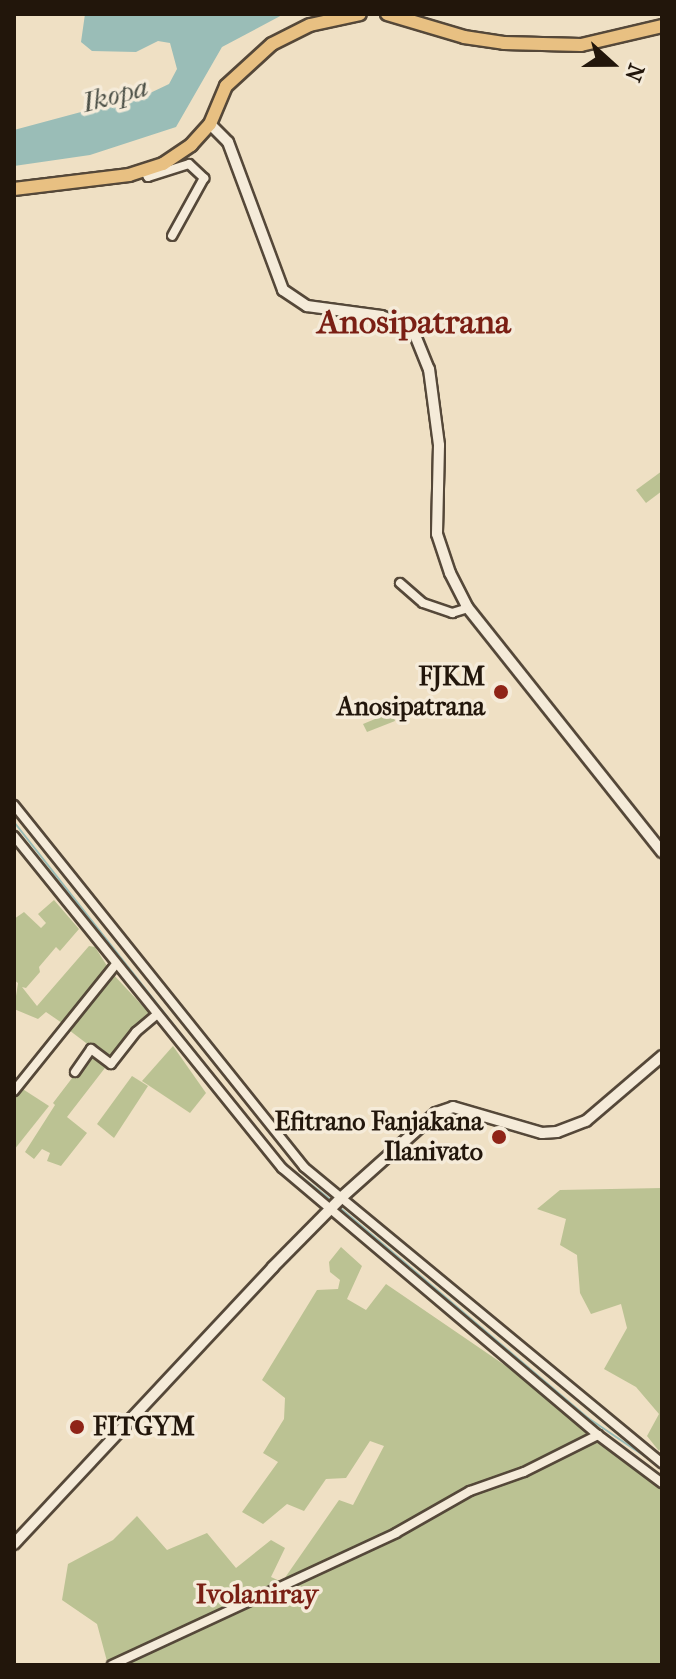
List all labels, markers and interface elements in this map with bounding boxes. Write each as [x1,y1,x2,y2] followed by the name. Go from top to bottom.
[572,24,652,104] north arrow
[619,60,650,85] text: N
[78,70,152,120] water label: Ikopa
[317,303,511,343] district label: Anosipatrana
[337,661,485,722] place label: FJKM Anosipatrana
[492,683,510,701] marker: FJKM Anosipatrana
[275,1106,483,1168] place label: Efitrano Fanjakana Ilanivato
[490,1128,508,1146] marker: Efitrano Fanjakana Ilanivato
[93,1411,195,1443] place label: FITGYM
[68,1418,86,1436] marker: FITGYM
[196,1577,318,1611] district label: Ivolaniray

